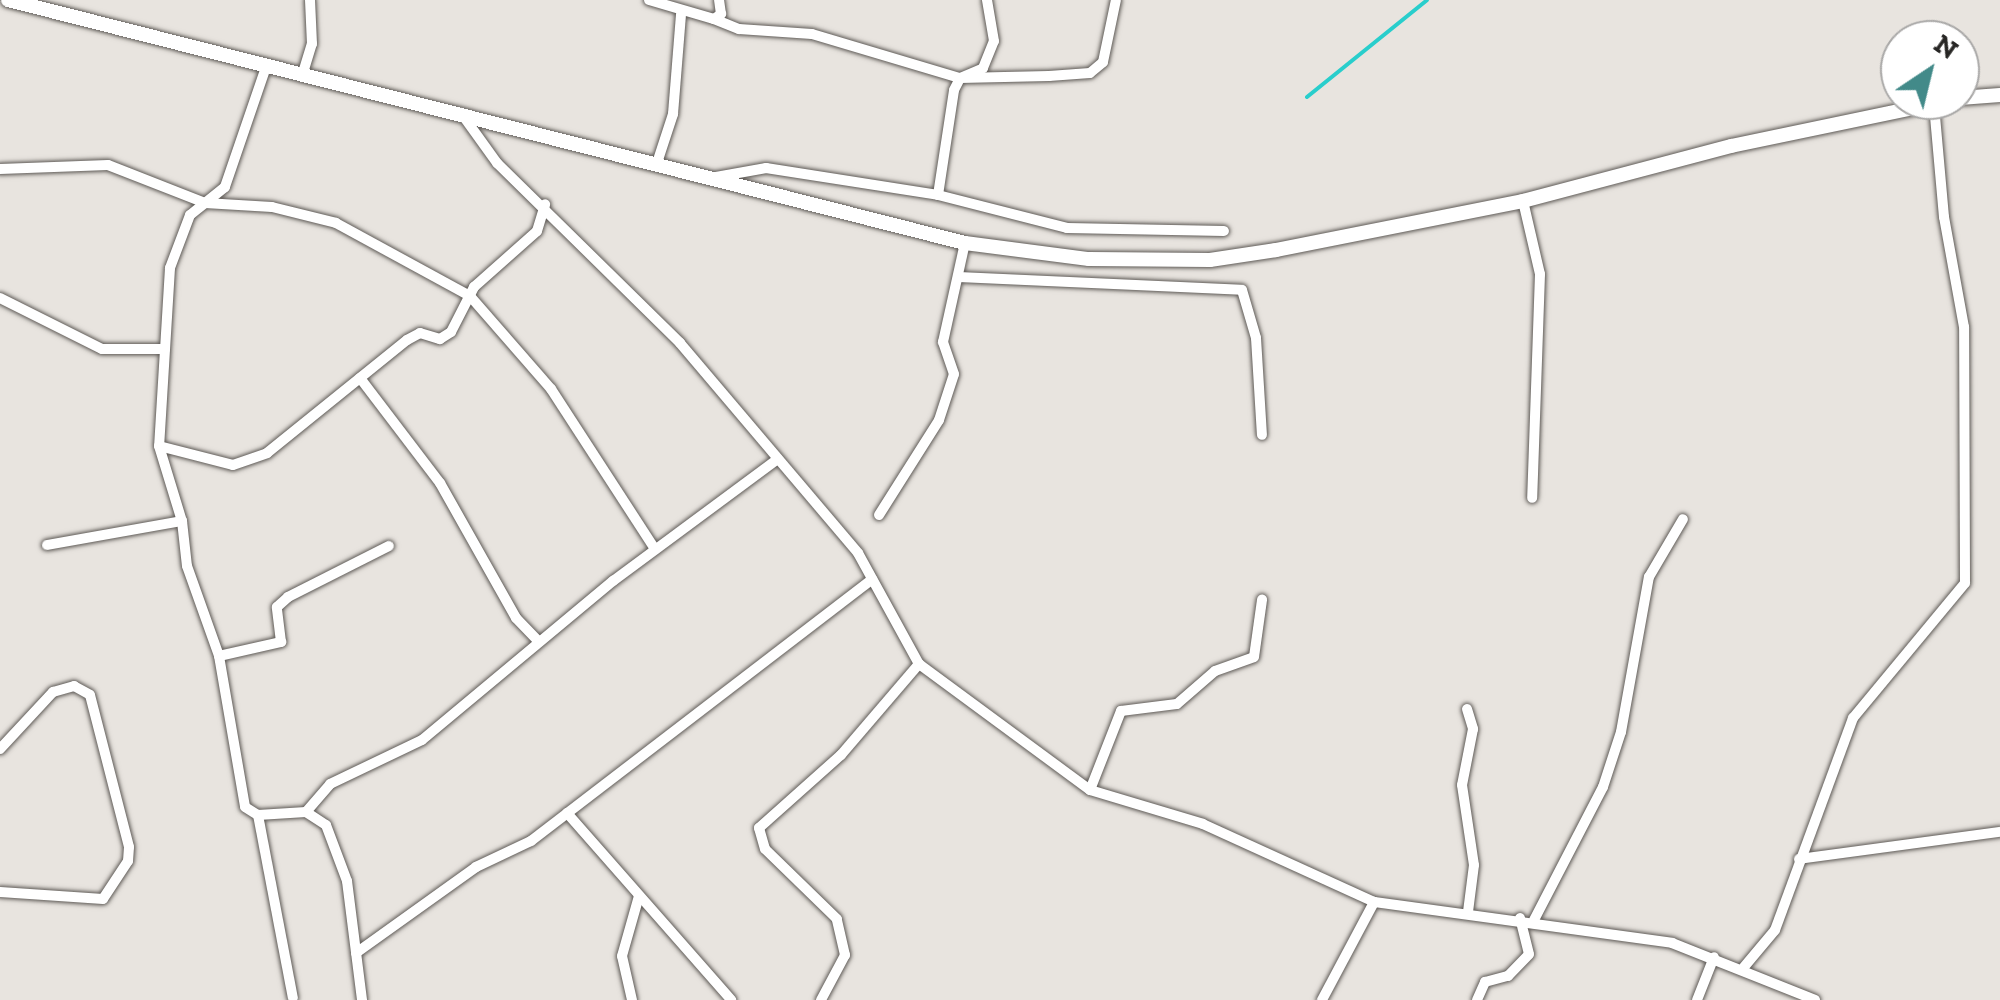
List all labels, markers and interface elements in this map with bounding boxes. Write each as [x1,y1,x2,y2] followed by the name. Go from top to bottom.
[1880,20,1980,120] north arrow
[1928,27,1965,66] text: N

